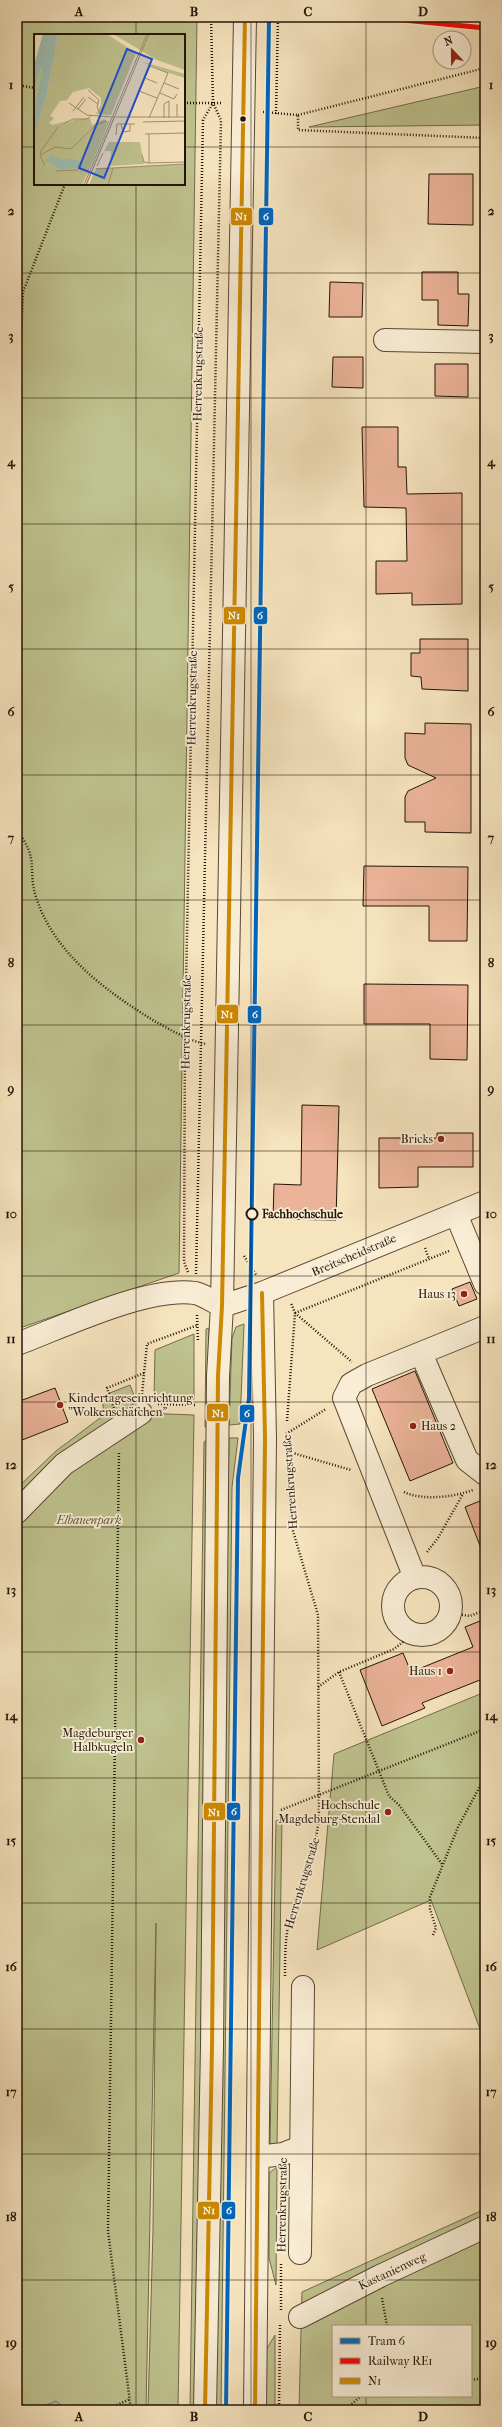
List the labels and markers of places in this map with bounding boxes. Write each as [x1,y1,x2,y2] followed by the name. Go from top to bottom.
[238,114,248,124] unlabelled marker
[401,1132,434,1146] place label: Bricks
[436,1134,446,1144] marker: Bricks
[245,1207,259,1221] marker: Fachhochschule
[261,1207,343,1221] place label: Fachhochschule
[418,1287,456,1301] place label: Haus 13
[459,1289,469,1299] marker: Haus 13
[68,1391,193,1419] place label: Kindertageseinrichtung "Wolkenschäfchen"
[55,1400,65,1410] marker: Kindertageseinrichtung "Wolkenschäfchen"
[421,1419,456,1433] place label: Haus 2
[408,1421,418,1431] marker: Haus 2
[409,1664,442,1678] place label: Haus 1
[445,1666,455,1676] marker: Haus 1
[62,1726,134,1754] place label: Magdeburger Halbkugeln
[136,1735,146,1745] marker: Magdeburger Halbkugeln
[278,1798,381,1826] place label: Hochschule Magdeburg-Stendal
[383,1807,393,1817] marker: Hochschule Magdeburg-Stendal

